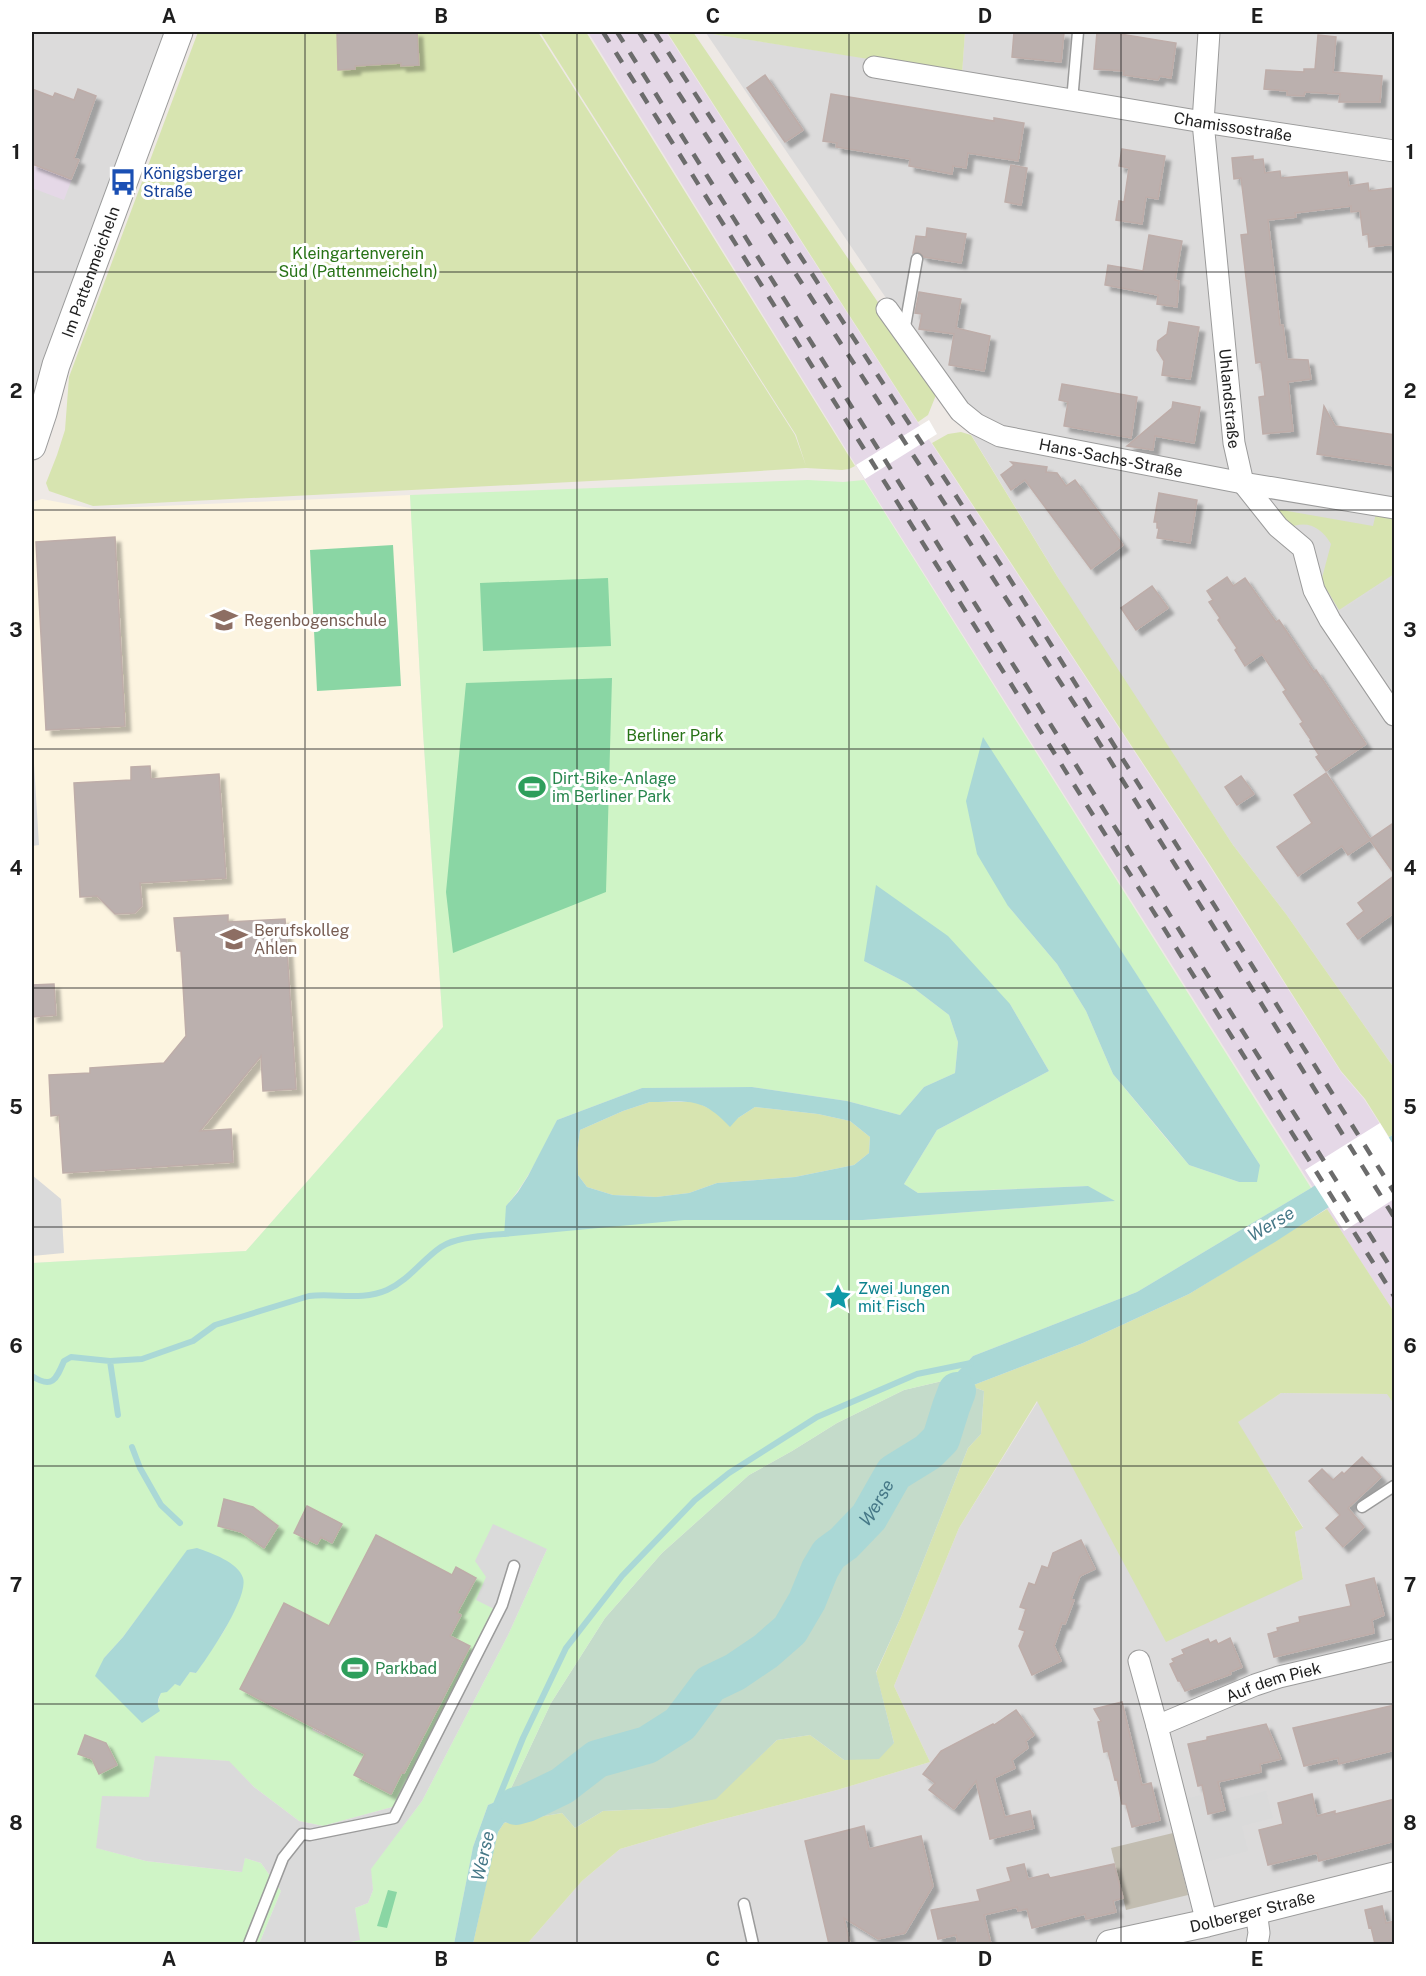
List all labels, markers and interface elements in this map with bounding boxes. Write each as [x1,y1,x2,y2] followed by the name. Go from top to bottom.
[162,4,176,28] text: A
[434,4,448,28] text: B
[706,4,720,28] text: C
[978,4,992,28] text: D
[1251,4,1263,28] text: E
[1172,108,1294,145] street label: Chamissostraße
[12,140,20,164] text: 1
[1406,140,1414,164] text: 1
[143,164,243,201] place label: Königsberger Straße
[108,167,138,197] bus stop icon: Königsberger Straße
[58,204,124,340] street label: Im Pattenmeicheln
[278,244,438,281] park label: Kleingartenverein Süd (Pattenmeicheln)
[1215,348,1244,451] street label: Uhlandstraße
[10,379,22,403] text: 2
[1404,379,1416,403] text: 2
[1037,435,1185,481] street label: Hans-Sachs-Straße
[209,605,239,635] school or university icon: Regenbogenschule
[244,611,387,630] place label: Regenbogenschule
[9,618,23,642] text: 3
[1403,618,1417,642] text: 3
[626,726,724,745] park label: Berliner Park
[552,769,676,806] place label: Dirt-Bike-Anlage im Berliner Park
[517,772,547,802] sports icon: Dirt-Bike-Anlage im Berliner Park
[9,856,23,880] text: 4
[1403,856,1417,880] text: 4
[254,921,349,958] place label: Berufskolleg Ahlen
[219,924,249,954] school or university icon: Berufskolleg Ahlen
[9,1095,23,1119] text: 5
[1403,1095,1417,1119] text: 5
[1244,1201,1298,1246] water label: Werse
[858,1279,950,1316] place label: Zwei Jungen mit Fisch
[823,1282,853,1312] place icon: Zwei Jungen mit Fisch
[9,1334,23,1358] text: 6
[1403,1334,1417,1358] text: 6
[855,1475,898,1531] water label: Werse
[10,1573,22,1597] text: 7
[1404,1573,1416,1597] text: 7
[340,1653,370,1683] sports icon: Parkbad
[1223,1658,1323,1706] street label: Auf dem Piek
[375,1659,437,1678] place label: Parkbad
[9,1811,23,1835] text: 8
[1403,1811,1417,1835] text: 8
[467,1829,498,1883] water label: Werse
[1188,1887,1317,1936] street label: Dolberger Straße
[162,1947,176,1971] text: A
[434,1947,448,1971] text: B
[706,1947,720,1971] text: C
[978,1947,992,1971] text: D
[1251,1947,1263,1971] text: E

